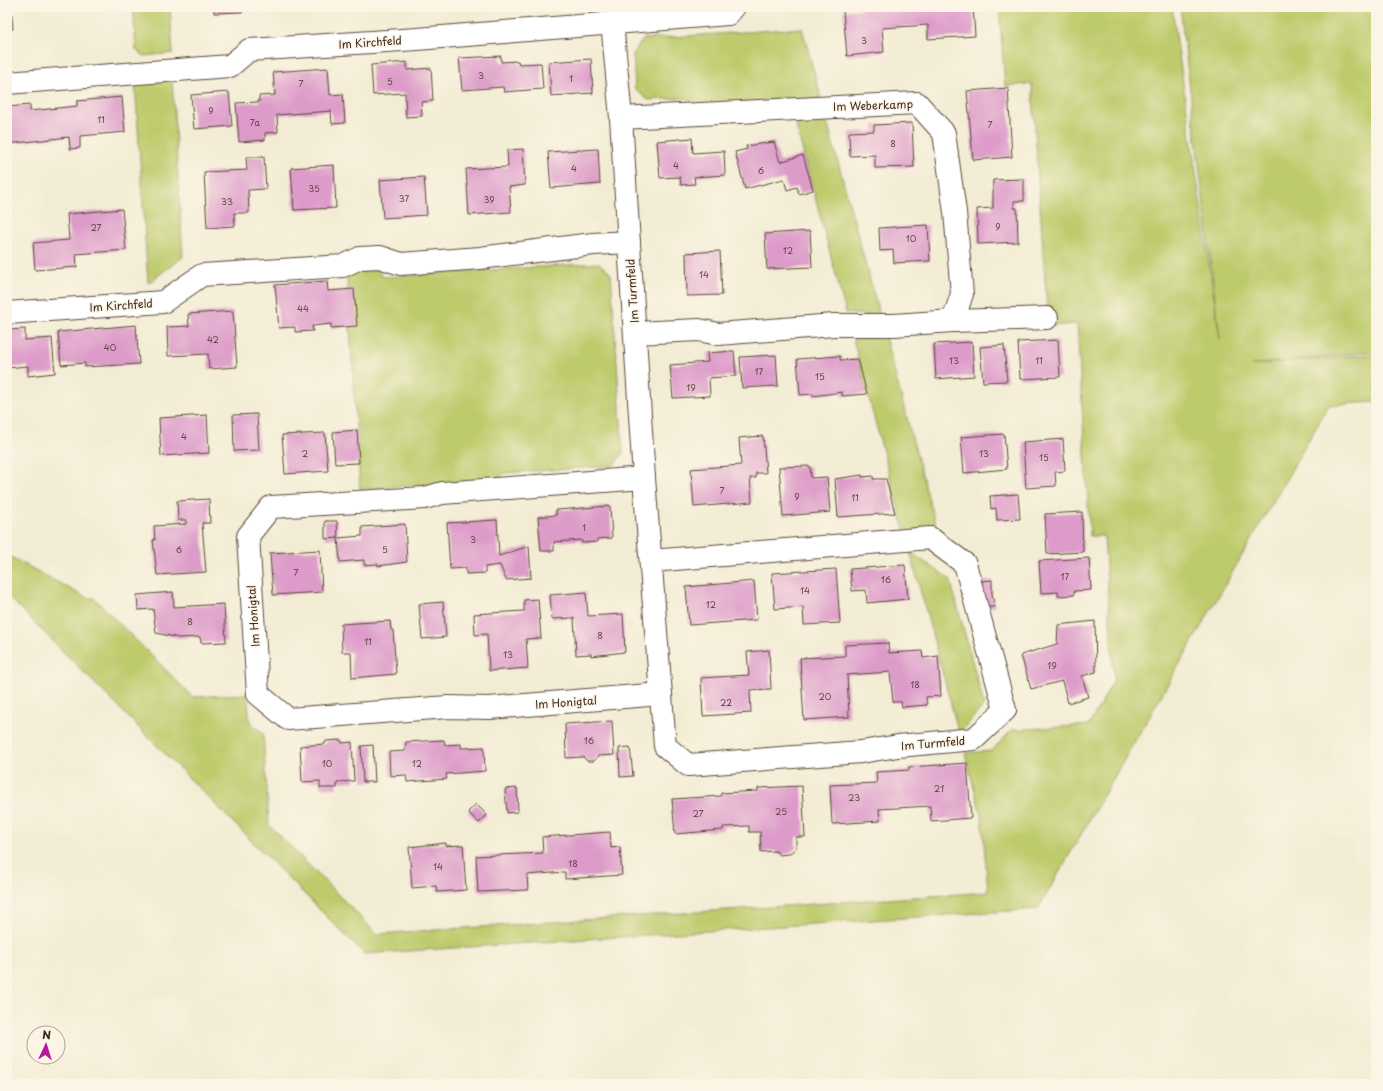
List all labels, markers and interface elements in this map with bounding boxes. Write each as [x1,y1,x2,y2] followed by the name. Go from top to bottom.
[338,31,402,53] street label: Im Kirchfeld
[861,33,867,47] house number: 3
[478,68,484,82] house number: 3
[569,71,573,85] house number: 1
[387,74,393,88] house number: 5
[298,76,304,90] house number: 7
[833,95,914,115] street label: Im Weberkamp
[208,103,214,117] house number: 9
[97,112,105,126] house number: 11
[250,115,261,129] house number: 7a
[987,117,993,131] house number: 7
[890,136,896,150] house number: 8
[673,158,679,172] house number: 4
[571,161,577,175] house number: 4
[758,163,764,177] house number: 6
[308,181,320,195] house number: 35
[399,191,409,205] house number: 37
[483,192,495,206] house number: 39
[221,194,233,208] house number: 33
[995,219,1001,233] house number: 9
[90,220,102,234] house number: 27
[906,231,917,245] house number: 10
[783,243,793,257] house number: 12
[621,258,643,324] street label: Im Turmfeld
[699,267,709,281] house number: 14
[89,294,153,316] street label: Im Kirchfeld
[297,301,309,315] house number: 44
[207,332,219,346] house number: 42
[104,340,117,354] house number: 40
[949,353,959,367] house number: 13
[1035,353,1043,367] house number: 11
[755,364,764,378] house number: 17
[815,369,825,383] house number: 15
[686,380,696,394] house number: 19
[181,429,187,443] house number: 4
[302,446,308,460] house number: 2
[979,446,989,460] house number: 13
[1039,450,1049,464] house number: 15
[719,483,725,497] house number: 7
[794,489,800,503] house number: 9
[851,490,859,504] house number: 11
[582,520,586,534] house number: 1
[470,532,476,546] house number: 3
[176,542,182,556] house number: 6
[382,542,388,556] house number: 5
[293,565,299,579] house number: 7
[1061,569,1070,583] house number: 17
[881,572,891,586] house number: 16
[800,583,810,597] house number: 14
[242,585,264,647] street label: Im Honigtal
[706,597,716,611] house number: 12
[187,614,193,628] house number: 8
[597,628,603,642] house number: 8
[364,634,372,648] house number: 11
[503,647,513,661] house number: 13
[1047,658,1057,672] house number: 19
[910,677,920,691] house number: 18
[819,689,832,703] house number: 20
[535,691,597,713] street label: Im Honigtal
[720,695,732,709] house number: 22
[900,732,966,754] street label: Im Turmfeld
[584,733,594,747] house number: 16
[322,756,333,770] house number: 10
[412,756,422,770] house number: 12
[934,781,944,795] house number: 21
[848,790,860,804] house number: 23
[775,804,787,818] house number: 25
[692,806,704,820] house number: 27
[568,856,578,870] house number: 18
[433,859,443,873] house number: 14
[26,1025,66,1065] north arrow
[42,1026,52,1043] text: N

